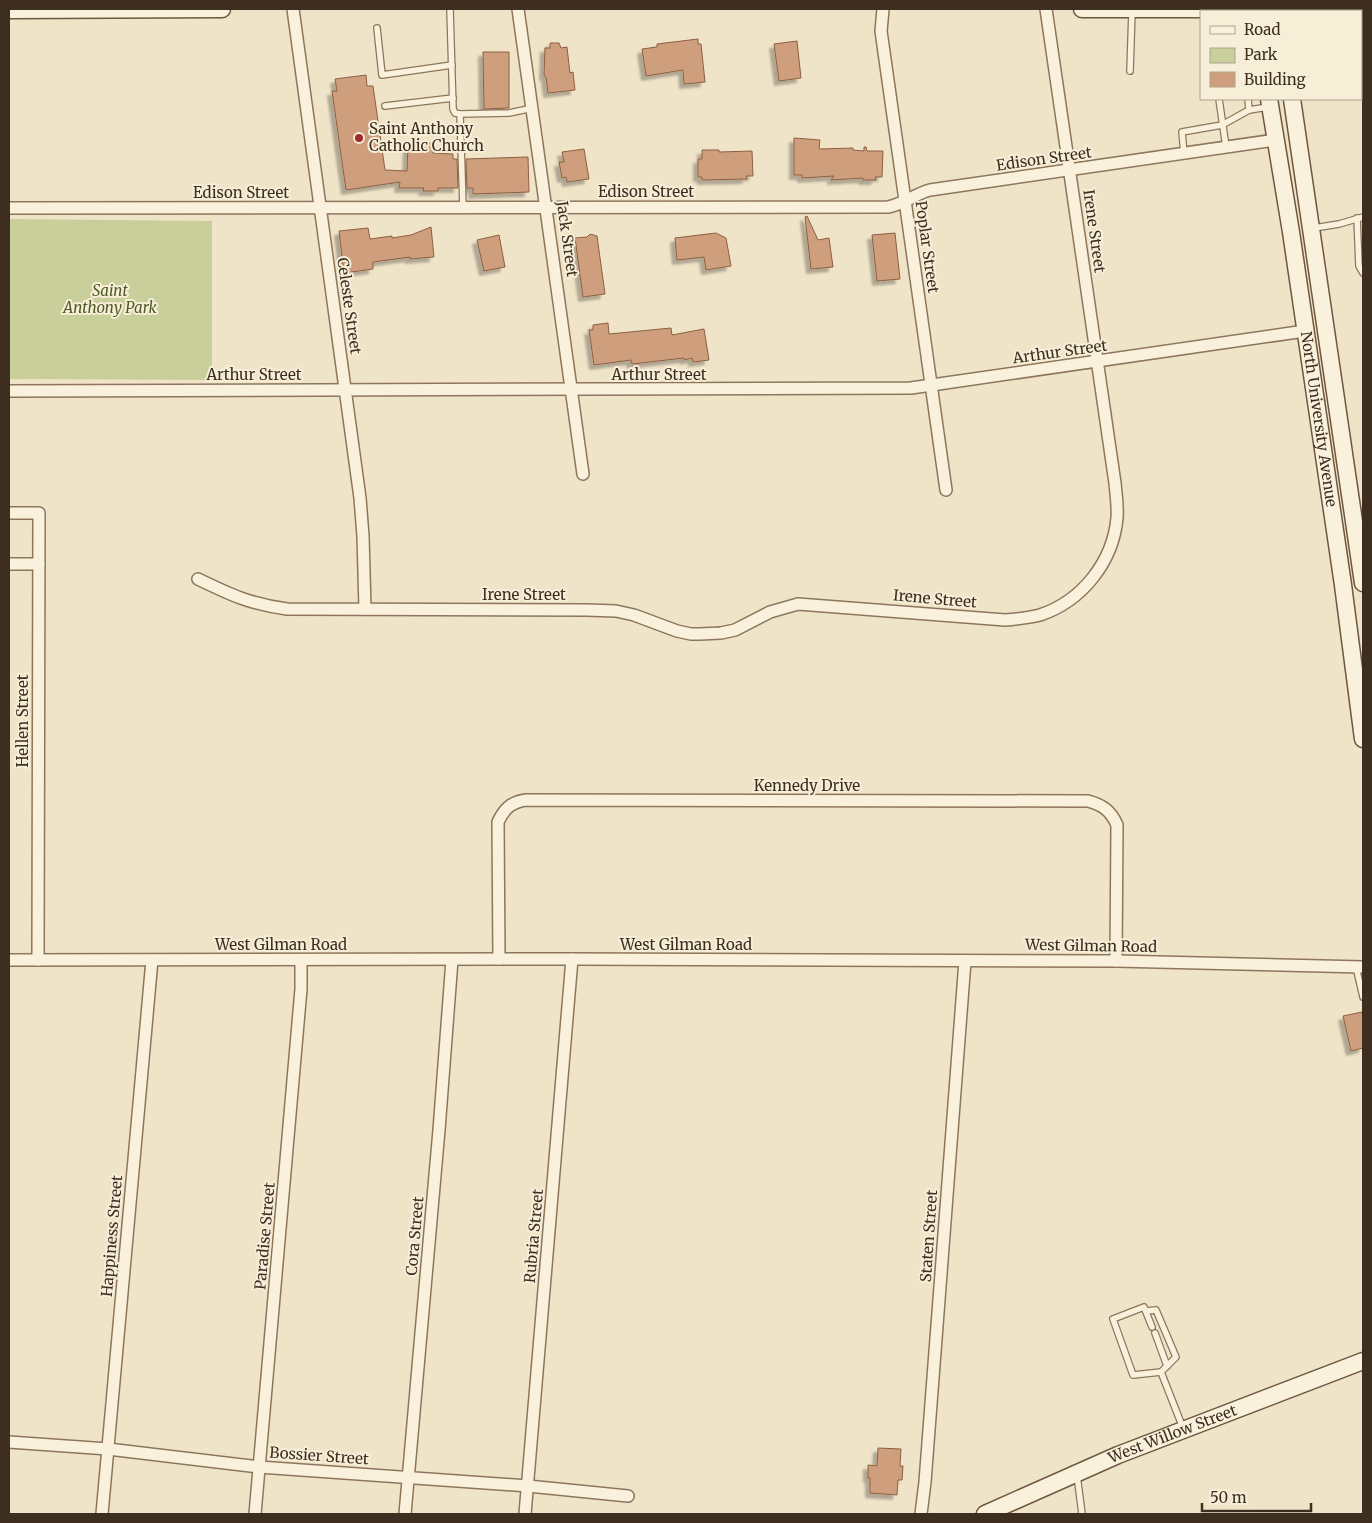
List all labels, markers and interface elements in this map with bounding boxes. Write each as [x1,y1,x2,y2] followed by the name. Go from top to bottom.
[1200,10,1362,100] legend
[1244,20,1280,39] text: Road
[1244,45,1278,64] text: Park
[1244,70,1306,89] text: Building
[369,119,484,155] place label: Saint Anthony Catholic Church
[353,132,365,144] marker: Saint Anthony Catholic Church
[995,142,1093,175] street label: Edison Street
[598,182,694,201] street label: Edison Street
[193,183,289,202] street label: Edison Street
[1079,188,1110,274] street label: Irene Street
[553,199,582,278] street label: Jack Street
[912,199,943,294] street label: Poplar Street
[333,256,366,356] street label: Celeste Street
[62,281,157,317] park label: Saint Anthony Park
[1297,330,1341,508] street label: North University Avenue
[1010,335,1109,368] street label: Arthur Street
[205,365,302,384] street label: Arthur Street
[610,365,707,384] street label: Arthur Street
[482,585,566,604] street label: Irene Street
[892,585,978,612] street label: Irene Street
[13,674,32,768] street label: Hellen Street
[754,776,860,795] street label: Kennedy Drive
[214,935,347,954] street label: West Gilman Road
[619,935,752,954] street label: West Gilman Road
[1024,935,1157,956] street label: West Gilman Road
[97,1174,126,1298] street label: Happiness Street
[250,1181,279,1290] street label: Paradise Street
[520,1188,547,1284] street label: Rubria Street
[916,1189,941,1283] street label: Staten Street
[402,1195,427,1276] street label: Cora Street
[1104,1400,1239,1467] street label: West Willow Street
[269,1443,369,1468] street label: Bossier Street
[1202,1480,1311,1512] scale bar
[1210,1488,1247,1507] text: 50 m

